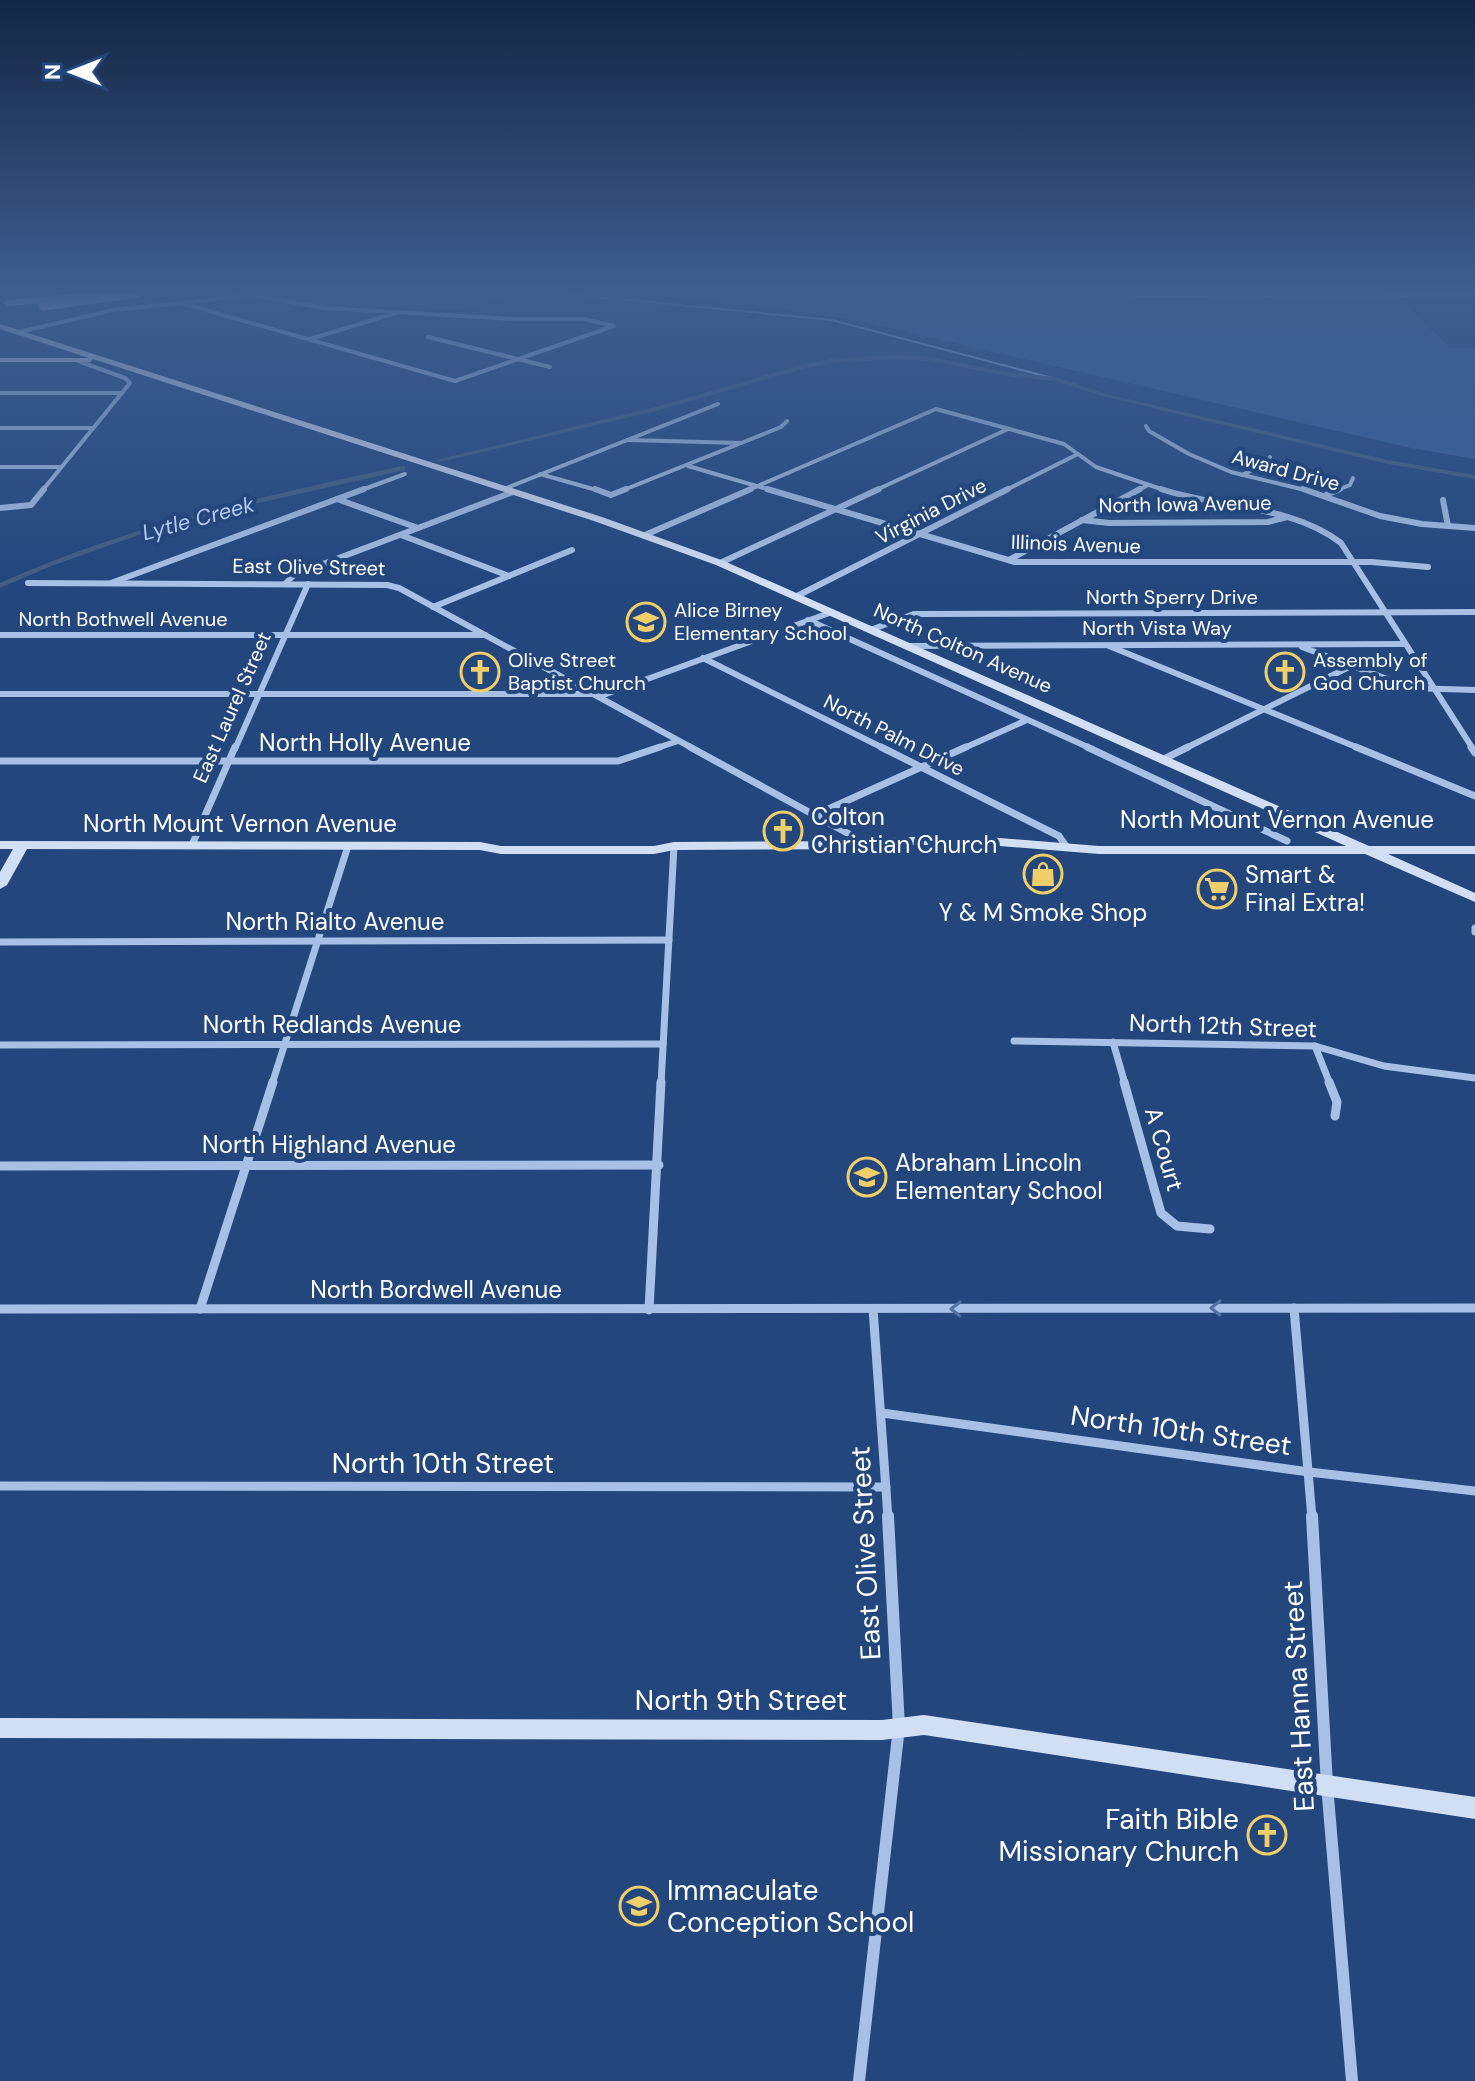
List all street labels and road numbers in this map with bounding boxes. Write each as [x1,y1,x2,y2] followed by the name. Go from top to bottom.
[1229,443,1343,497] street label: Award Drive
[871,472,991,550] street label: Virginia Drive
[1098,489,1272,519] street label: North Iowa Avenue
[1011,529,1141,559] street label: Illinois Avenue
[232,553,386,581] street label: East Olive Street
[1086,584,1258,610] street label: North Sperry Drive
[870,597,1056,699] street label: North Colton Avenue
[18,606,228,632] street label: North Bothwell Avenue
[1082,615,1232,641] street label: North Vista Way
[187,627,277,787] street label: East Laurel Street
[819,688,969,782] street label: North Palm Drive
[259,727,471,758] street label: North Holly Avenue
[1120,804,1434,835] street label: North Mount Vernon Avenue
[83,808,397,839] street label: North Mount Vernon Avenue
[226,906,444,937] street label: North Rialto Avenue
[1128,1007,1318,1044] street label: North 12th Street
[203,1009,461,1040] street label: North Redlands Avenue
[1138,1103,1191,1194] street label: A Court
[202,1129,456,1160] street label: North Highland Avenue
[310,1274,562,1305] street label: North Bordwell Avenue
[1068,1397,1294,1464] street label: North 10th Street
[332,1445,554,1482] street label: North 10th Street
[841,1445,890,1661] street label: East Olive Street
[1274,1579,1323,1812] street label: East Hanna Street
[635,1682,847,1719] street label: North 9th Street

